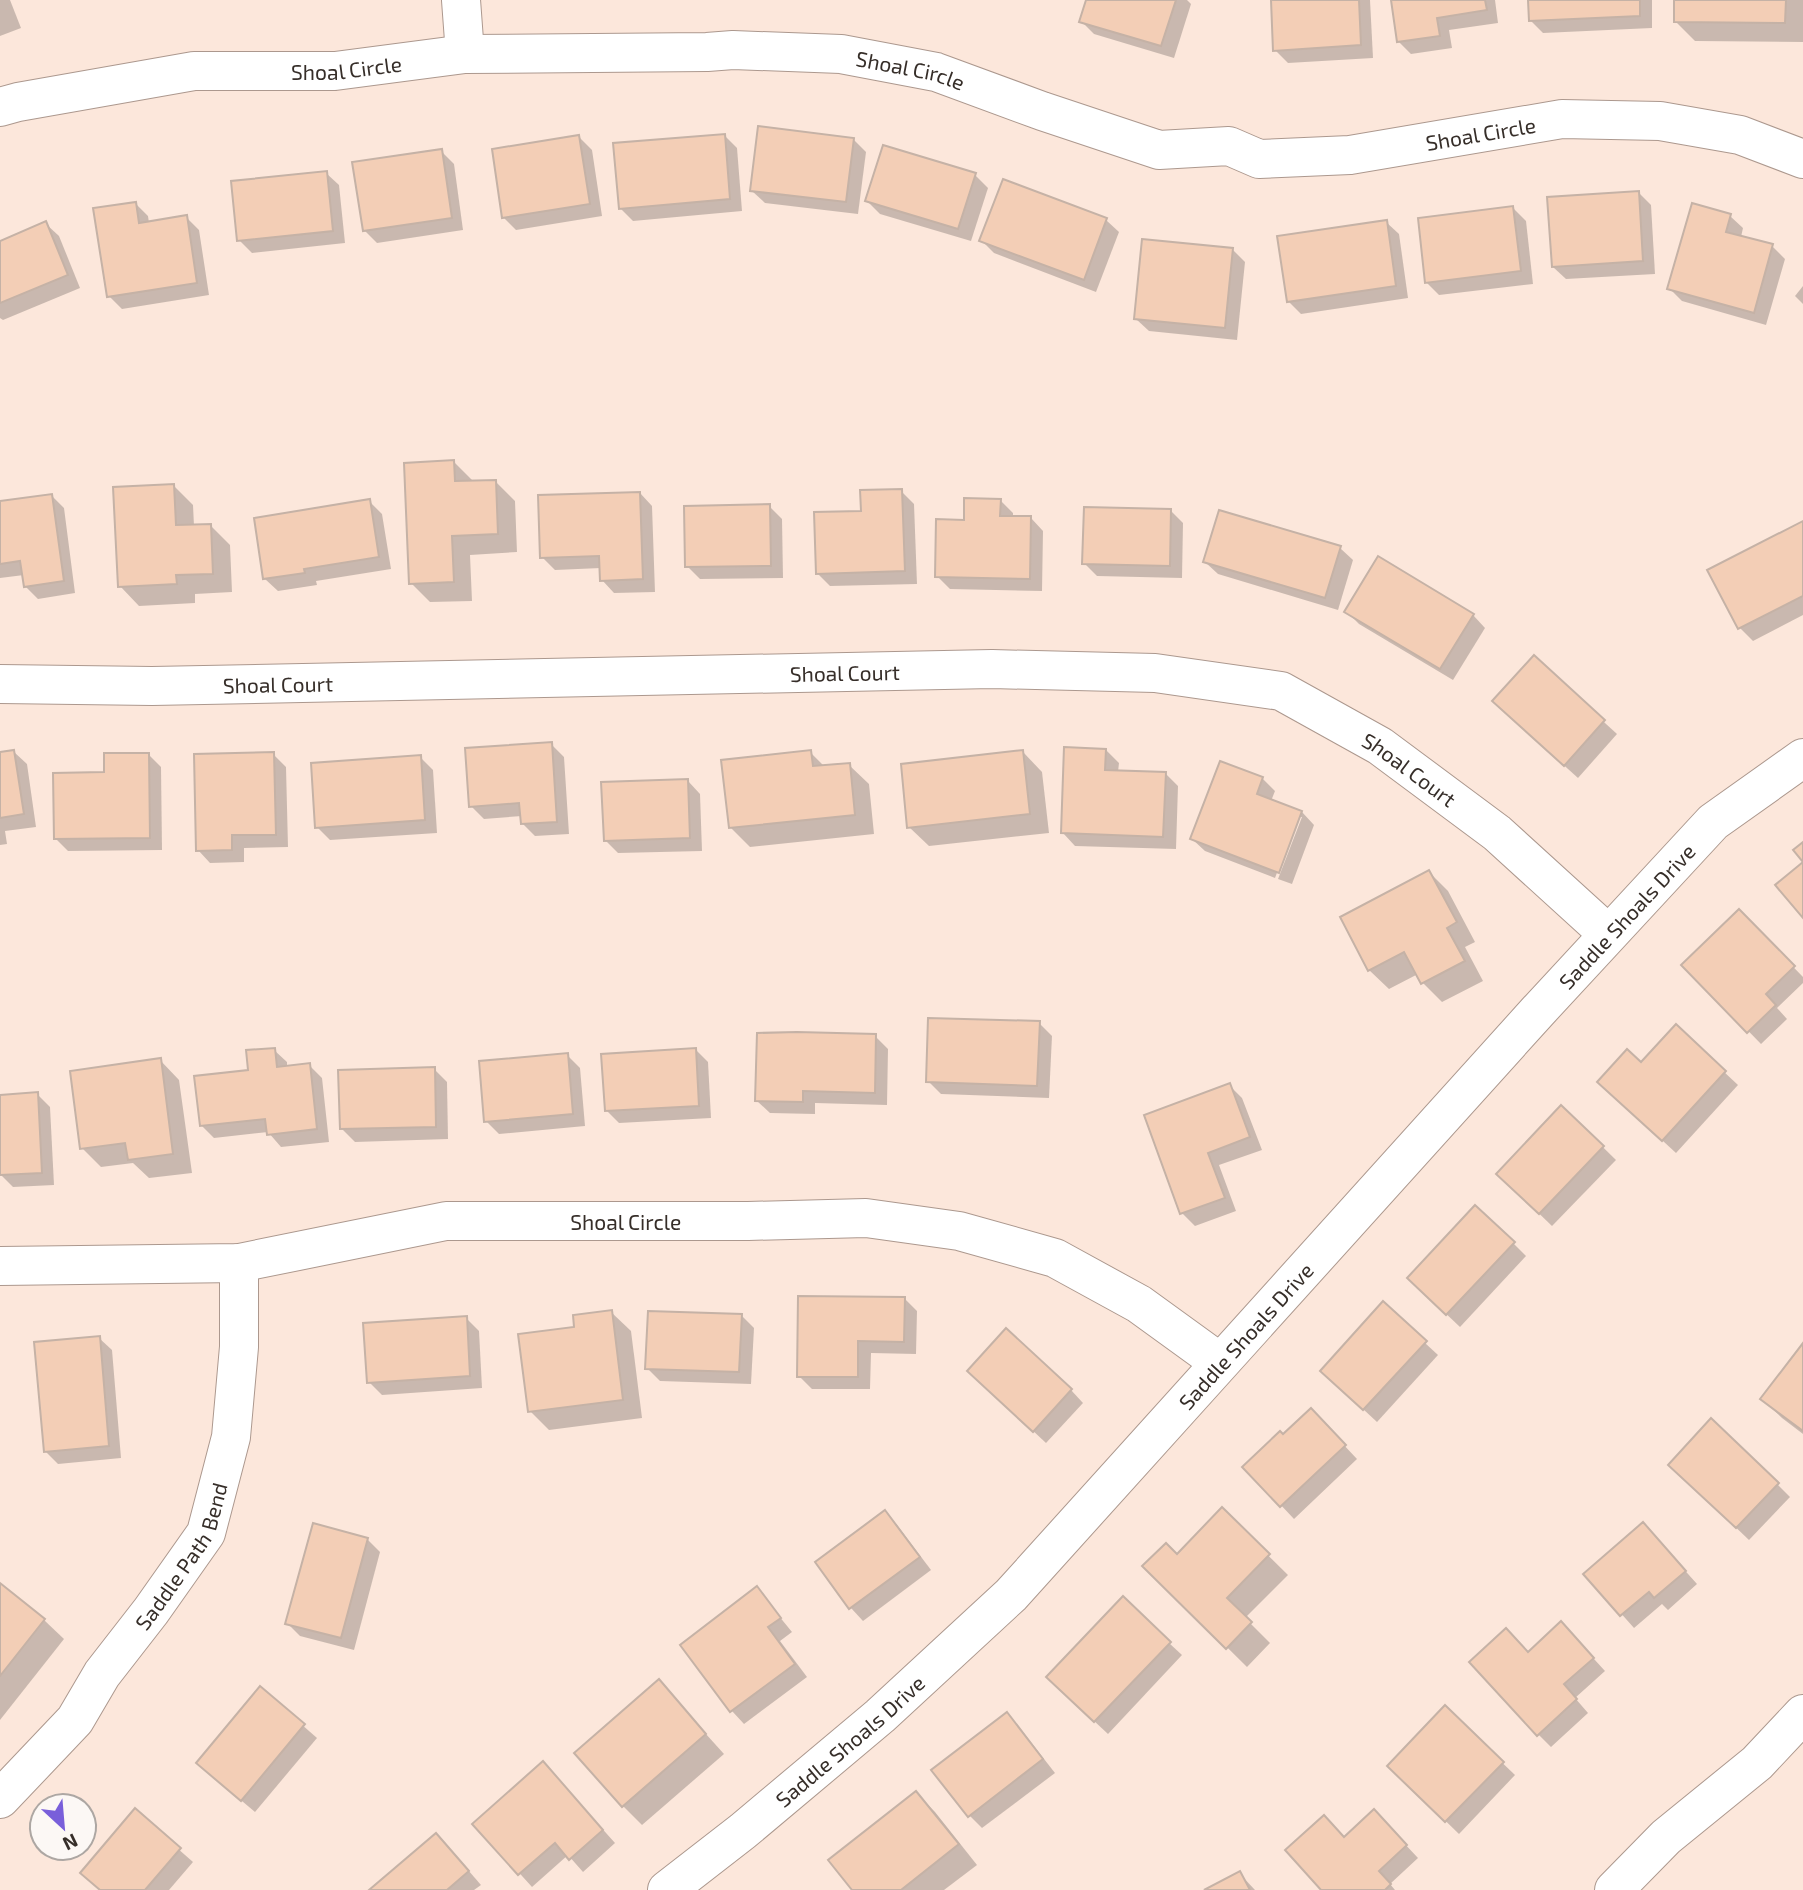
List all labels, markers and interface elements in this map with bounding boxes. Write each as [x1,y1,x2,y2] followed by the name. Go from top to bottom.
[854,45,969,94] street label: Shoal Circle
[291,50,403,84] street label: Shoal Circle
[1424,111,1537,154] street label: Shoal Circle
[790,658,900,686] street label: Shoal Court
[223,670,333,697] street label: Shoal Court
[1358,726,1462,811] street label: Shoal Court
[1553,838,1700,993] street label: Saddle Shoals Drive
[570,1209,681,1234] street label: Shoal Circle
[1173,1257,1318,1414] street label: Saddle Shoals Drive
[129,1480,231,1634] street label: Saddle Path Bend
[770,1669,929,1811] street label: Saddle Shoals Drive
[28,1792,98,1862] north arrow
[59,1829,82,1856] text: N

